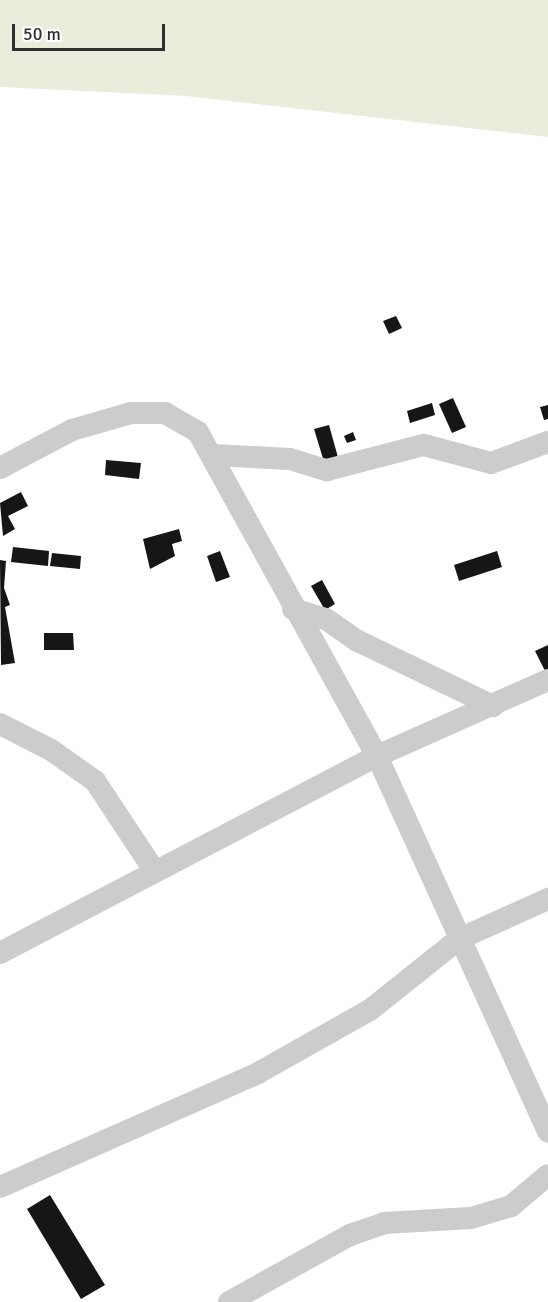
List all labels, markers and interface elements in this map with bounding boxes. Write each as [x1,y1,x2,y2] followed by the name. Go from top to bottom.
[15,12,168,50] scale bar
[23,23,61,45] text: 50 m

